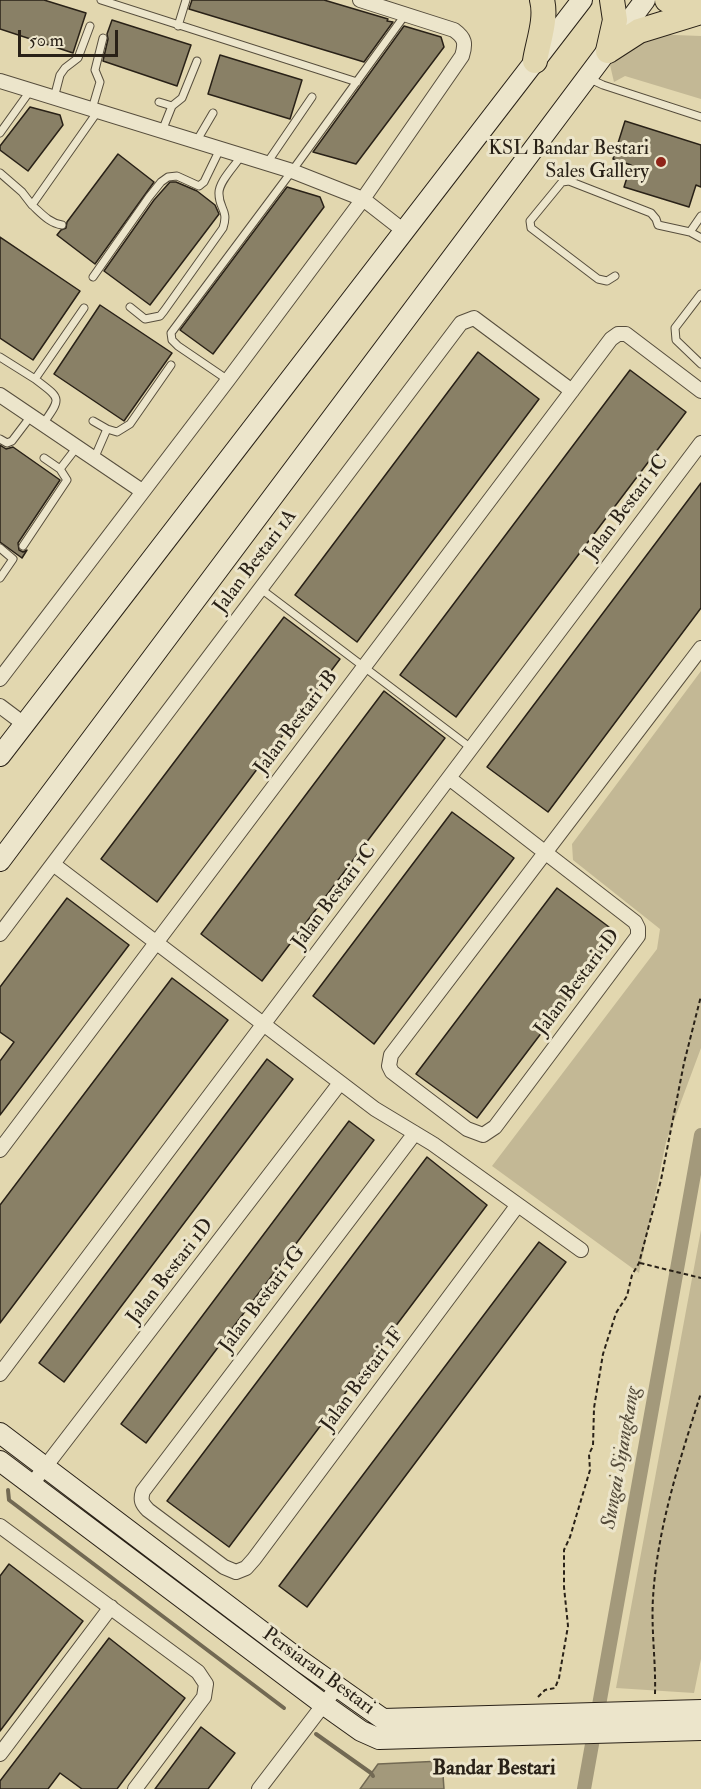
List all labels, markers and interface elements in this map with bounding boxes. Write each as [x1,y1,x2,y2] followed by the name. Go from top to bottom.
[21,18,122,56] scale bar
[29,29,64,52] text: 50 m
[488,138,649,185] place label: KSL Bandar Bestari Sales Gallery
[654,155,668,169] marker: KSL Bandar Bestari Sales Gallery
[580,451,674,565] street label: Jalan Bestari 1C
[209,505,303,619] street label: Jalan Bestari 1A
[250,666,344,780] street label: Jalan Bestari 1B
[288,840,382,954] street label: Jalan Bestari 1C
[530,925,626,1041] street label: Jalan Bestari 1D
[122,1214,220,1330] street label: Jalan Bestari 1D
[215,1242,311,1358] street label: Jalan Bestari 1G
[316,1323,410,1437] street label: Jalan Bestari 1F
[597,1385,647,1531] water label: Sungai Sijangkang
[257,1623,379,1721] street label: Persiaran Bestari
[433,1756,555,1782] district label: Bandar Bestari

